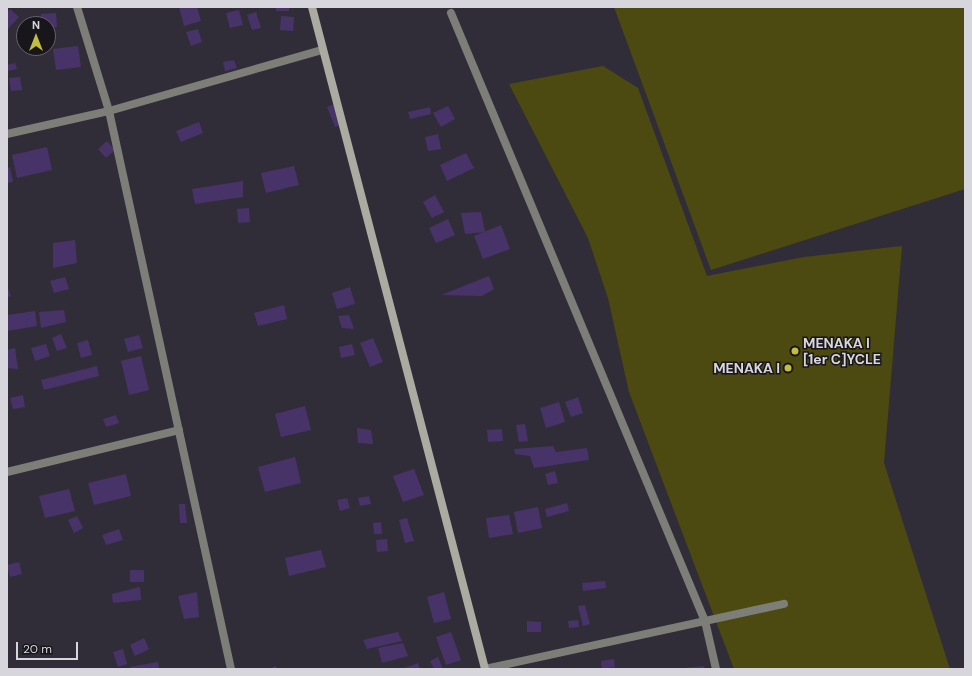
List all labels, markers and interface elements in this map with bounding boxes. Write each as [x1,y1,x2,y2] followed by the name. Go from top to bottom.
[16,16,56,56] north arrow
[32,18,40,32] text: N
[803,335,881,368] place label: MENAKA I [1er C]YCLE
[790,346,800,356] marker: MENAKA I [1er C]YCLE
[713,360,780,376] place label: MENAKA I
[783,363,793,373] marker: MENAKA I
[18,634,80,660] scale bar
[23,641,52,657] text: 20 m

